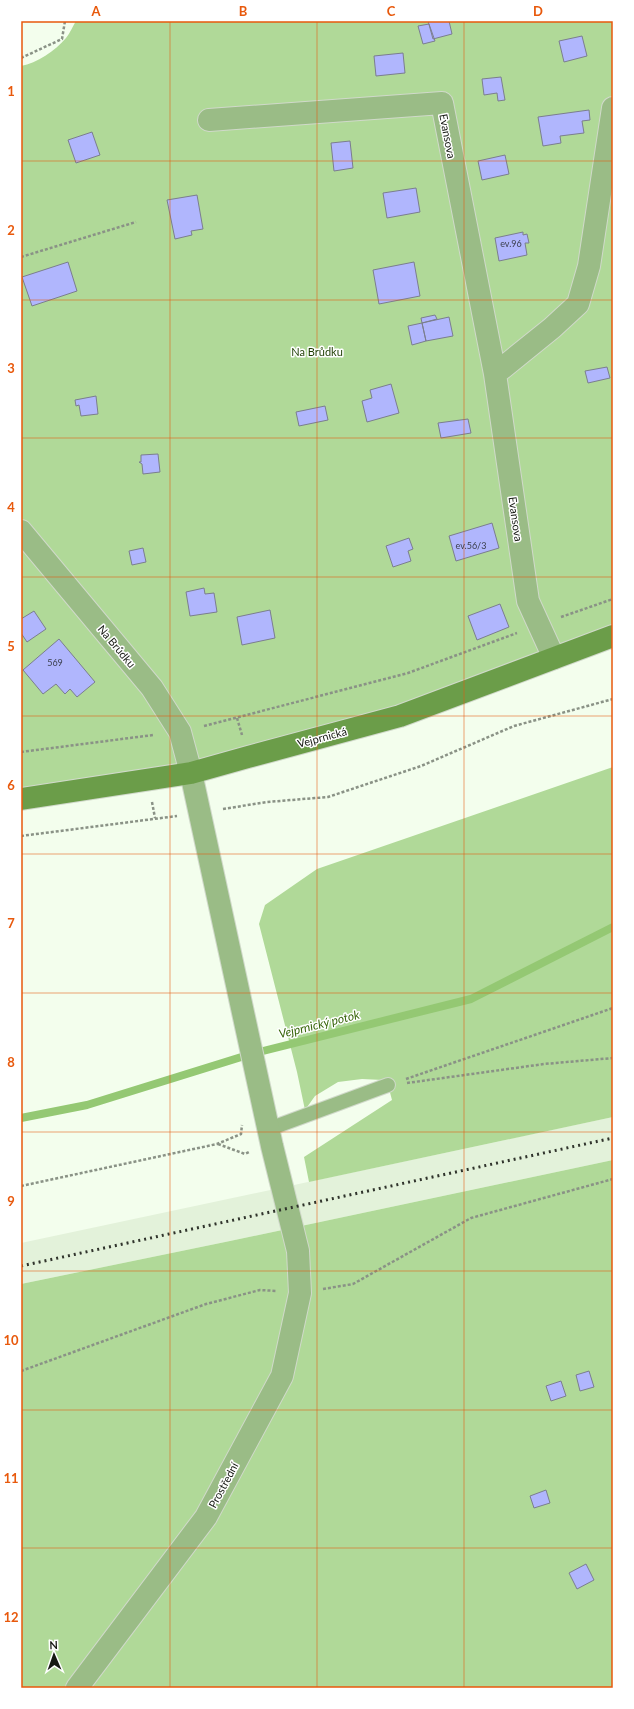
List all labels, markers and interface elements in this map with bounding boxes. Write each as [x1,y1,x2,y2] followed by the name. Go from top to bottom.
[90,3,101,19] text: A
[239,3,248,19] text: B
[387,3,396,19] text: C
[533,3,543,19] text: D
[7,83,15,99] text: 1
[437,113,459,159] street label: Evansova
[7,222,15,238] text: 2
[500,238,522,249] house number: ev.96
[291,345,343,358] park label: Na Brůdku
[7,360,15,376] text: 3
[506,496,526,542] street label: Evansova
[7,499,15,515] text: 4
[456,540,486,551] house number: ev.56/3
[95,622,139,670] street label: Na Brůdku
[7,638,15,654] text: 5
[47,657,63,668] house number: 569
[296,724,348,750] street label: Vejprnická
[7,777,15,793] text: 6
[7,915,15,931] text: 7
[277,1007,361,1041] water label: Vejprnický potok
[7,1054,15,1070] text: 8
[7,1193,15,1209] text: 9
[3,1332,19,1348] text: 10
[206,1460,241,1510] street label: Prostřední
[3,1470,19,1486] text: 11
[3,1609,19,1625] text: 12
[34,1635,74,1675] north arrow
[49,1638,58,1651] text: N

